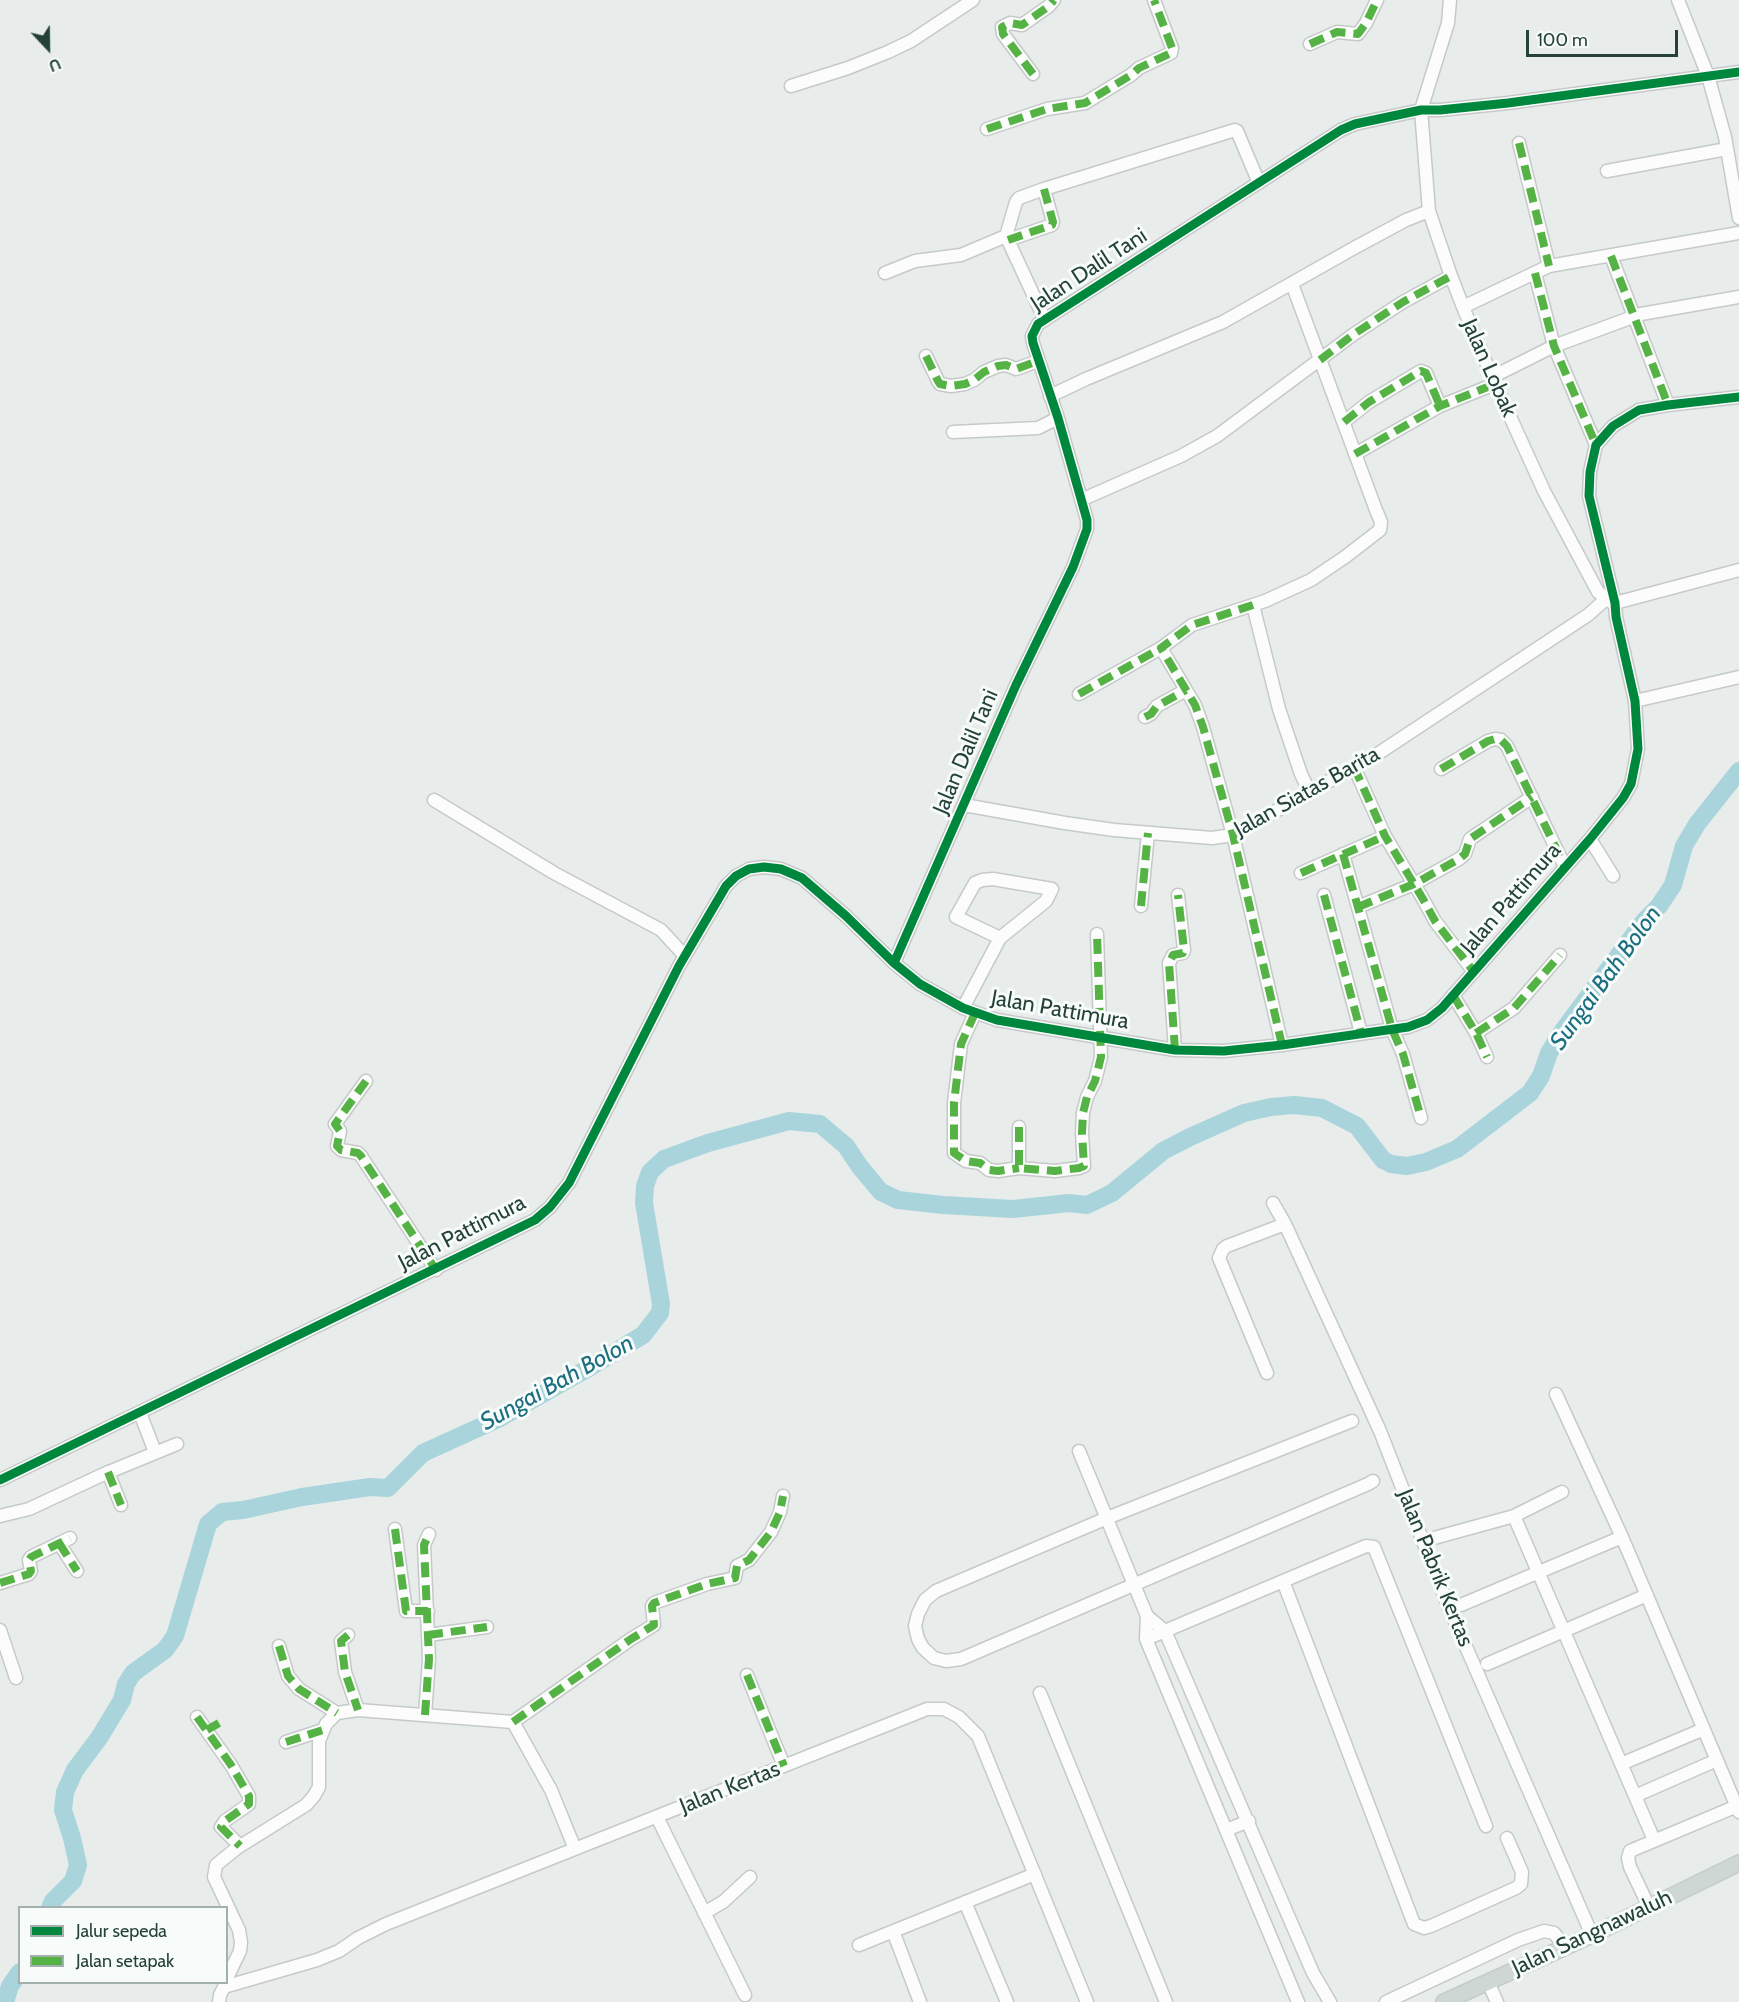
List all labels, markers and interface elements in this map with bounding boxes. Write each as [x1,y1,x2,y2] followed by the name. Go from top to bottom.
[18,18,78,78] north arrow
[1529,18,1680,56] scale bar
[1537,29,1588,51] text: 100 m
[46,54,64,76] text: U
[1026,223,1152,317] street label: Jalan Dalil Tani
[1456,315,1522,421] street label: Jalan Lobak
[928,686,1004,818] street label: Jalan Dalil Tani
[1230,741,1384,843] street label: Jalan Siatas Barita
[1455,838,1567,960] street label: Jalan Pattimura
[1544,901,1668,1055] water label: Sungai Bah Bolon
[989,985,1131,1035] street label: Jalan Pattimura
[394,1190,530,1276] street label: Jalan Pattimura
[475,1329,639,1437] water label: Sungai Bah Bolon
[1391,1485,1479,1651] street label: Jalan Pabrik Kertas
[676,1756,784,1820] street label: Jalan Kertas
[1508,1884,1676,1982] street label: Jalan Sangnawaluh
[18,1906,228,1984] legend
[76,1920,167,1942] text: Jalur sepeda
[76,1950,174,1972] text: Jalan setapak

